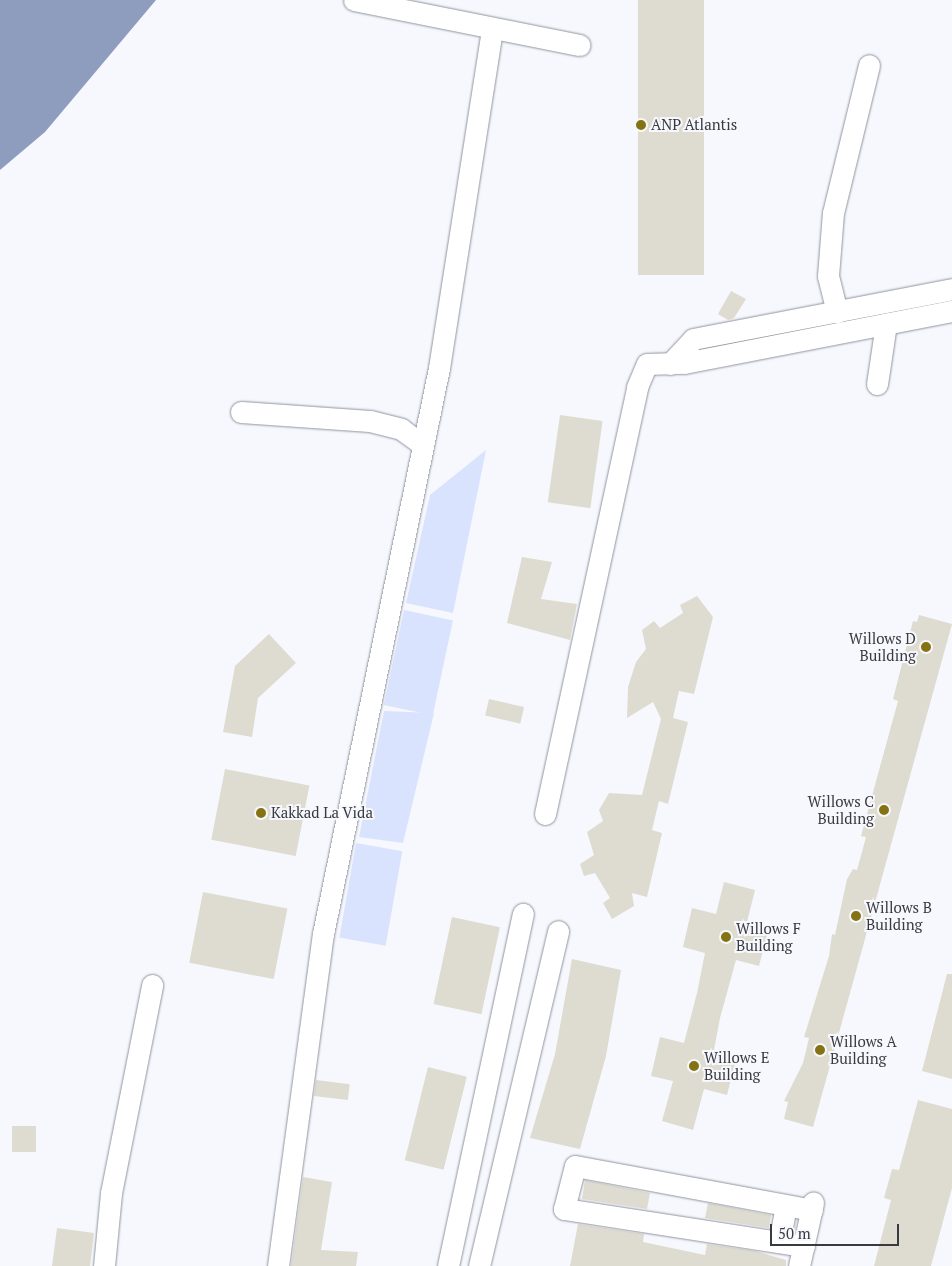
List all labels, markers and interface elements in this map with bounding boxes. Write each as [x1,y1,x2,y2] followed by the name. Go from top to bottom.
[651,116,737,134] place label: ANP Atlantis
[635,119,647,131] marker: ANP Atlantis
[849,629,916,664] place label: Willows D Building
[920,641,932,653] marker: Willows D Building
[808,792,874,827] place label: Willows C Building
[271,804,373,822] place label: Kakkad La Vida
[878,804,890,816] marker: Willows C Building
[255,807,267,819] marker: Kakkad La Vida
[866,898,932,933] place label: Willows B Building
[850,910,862,922] marker: Willows B Building
[736,919,801,954] place label: Willows F Building
[720,931,732,943] marker: Willows F Building
[830,1032,897,1067] place label: Willows A Building
[814,1044,826,1056] marker: Willows A Building
[704,1048,769,1083] place label: Willows E Building
[688,1060,700,1072] marker: Willows E Building
[772,1214,901,1246] scale bar
[778,1223,811,1243] text: 50 m

